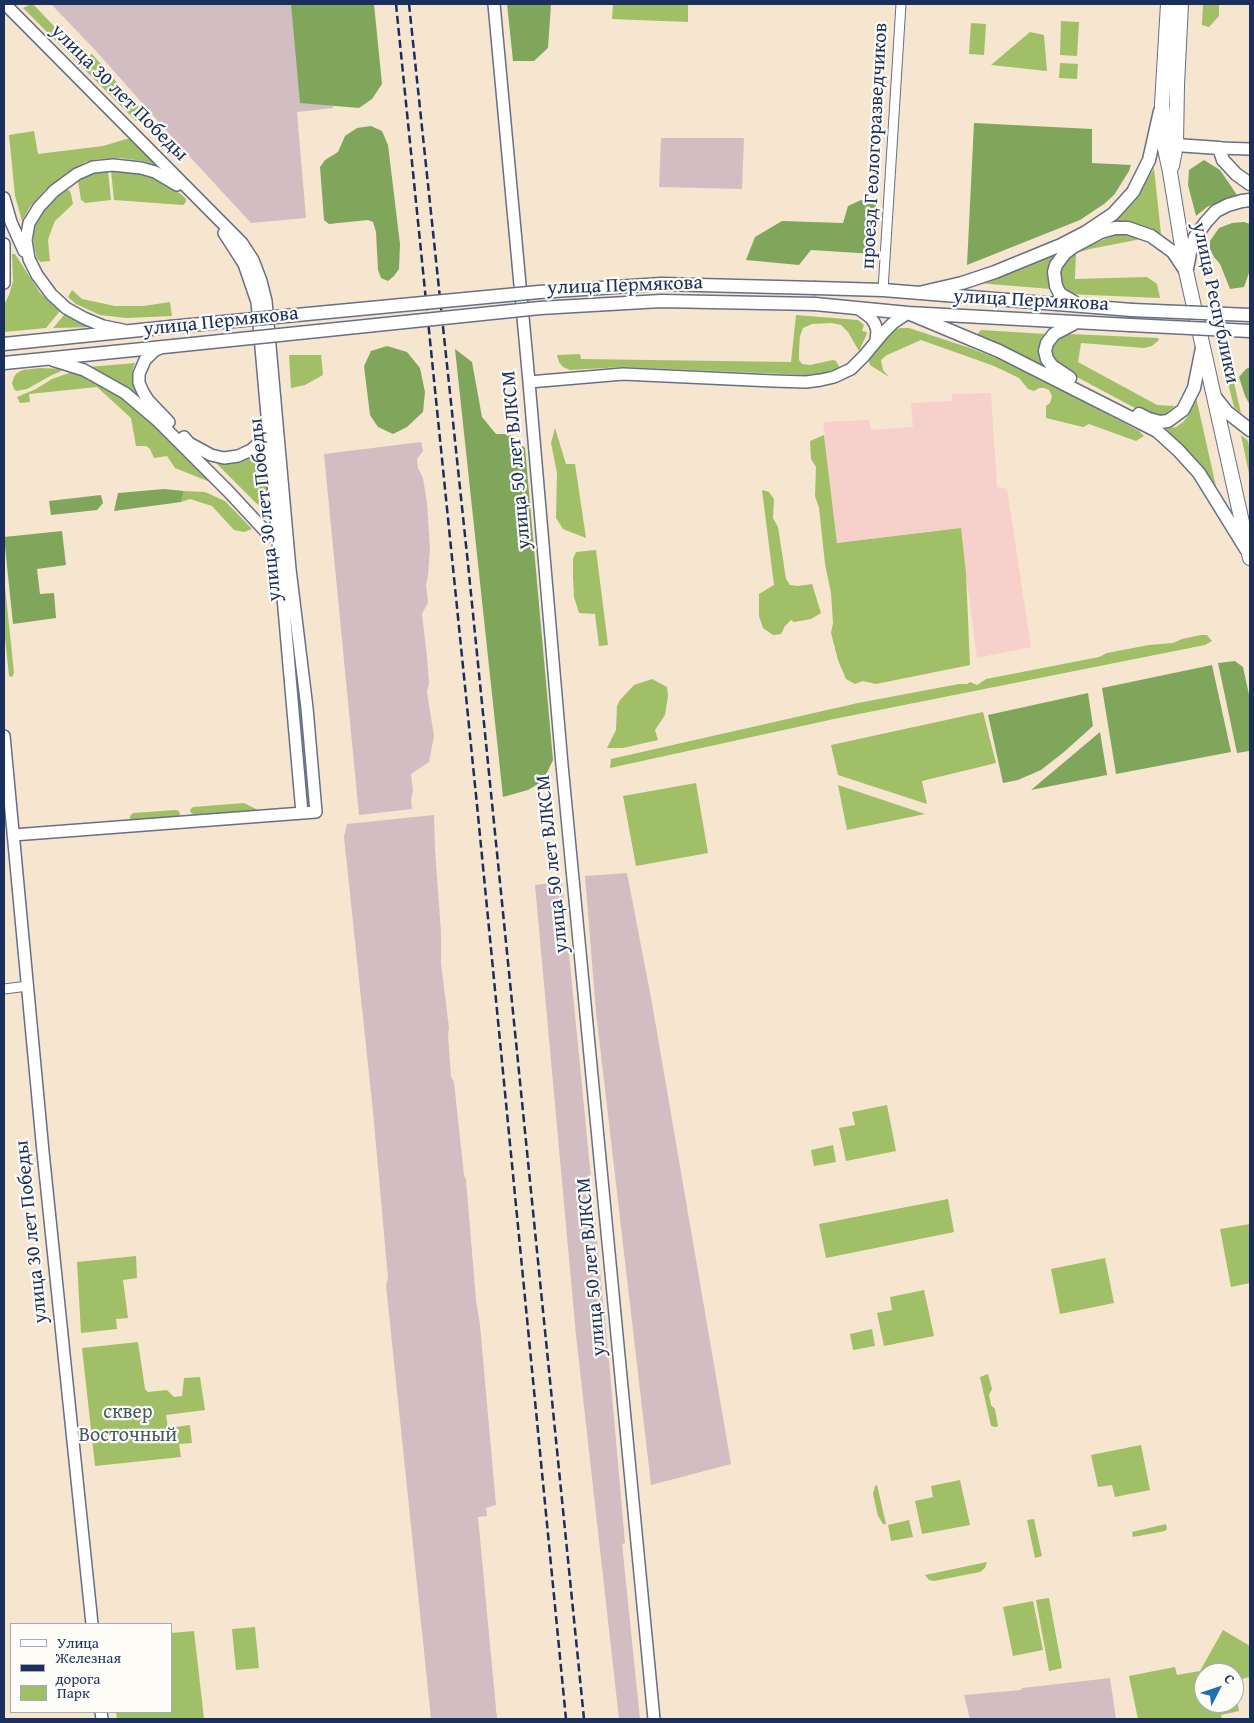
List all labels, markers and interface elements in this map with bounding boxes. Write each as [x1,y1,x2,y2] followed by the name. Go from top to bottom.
[45,19,193,167] street label: улица 30 лет Победы
[857,22,893,270] street label: проезд Геологоразведчиков
[1186,220,1244,386] street label: улица Республики
[547,271,703,301] street label: улица Пермякова
[953,285,1109,317] street label: улица Пермякова
[142,302,300,342] street label: улица Пермякова
[497,370,537,550] street label: улица 50 лет ВЛКСМ
[244,417,288,603] street label: улица 30 лет Победы
[532,774,574,954] street label: улица 50 лет ВЛКСМ
[10,1139,54,1325] street label: улица 30 лет Победы
[572,1177,612,1357] street label: улица 50 лет ВЛКСМ
[79,1401,177,1448] park label: сквер Восточный
[10,1623,172,1713] legend
[57,1632,99,1653] text: Улица
[55,1647,121,1689] text: Железная дорога
[1194,1663,1244,1713] north arrow
[1219,1669,1240,1688] text: С
[57,1682,90,1703] text: Парк

